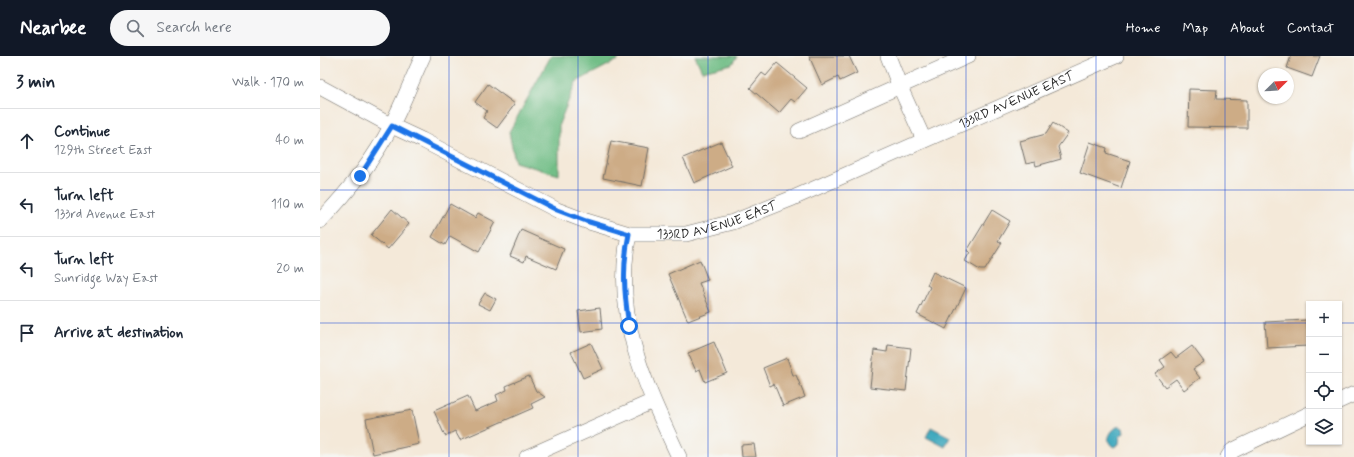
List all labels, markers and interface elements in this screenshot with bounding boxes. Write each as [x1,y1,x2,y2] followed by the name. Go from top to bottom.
[110,10,390,46] search box
[20,16,86,41] text: Nearbee
[124,17,146,39] icon: search
[156,18,232,38] text: Search here
[1126,19,1160,37] text: Home
[1182,19,1208,37] text: Map
[1230,19,1265,37] text: About
[1287,19,1334,37] text: Contact
[956,67,1078,133] street label: 133RD AVENUE EAST
[1258,68,1294,104] north arrow
[16,71,55,93] text: 3 min
[232,74,304,91] text: Walk · 170 m
[54,122,110,142] text: Continue
[16,130,38,152] icon: ahead
[275,132,304,149] text: 40 m
[54,142,152,159] text: 129th Street East
[351,167,369,185] route end
[54,186,114,206] text: Turn left
[16,194,38,216] icon: left
[271,196,304,213] text: 110 m
[657,196,781,243] street label: 133RD AVENUE EAST
[54,206,155,223] text: 133rd Avenue East
[54,250,114,270] text: Turn left
[16,258,38,280] icon: left
[276,260,304,277] text: 20 m
[54,270,158,287] text: Sunridge Way East
[1306,301,1342,445] map controls
[1306,301,1342,337] button: +
[620,317,638,335] route start
[16,322,38,344] icon: arrive
[54,323,183,343] text: Arrive at destination
[1306,337,1342,373] button: −
[1306,373,1342,409] button: locate
[1306,409,1342,445] button: layers

